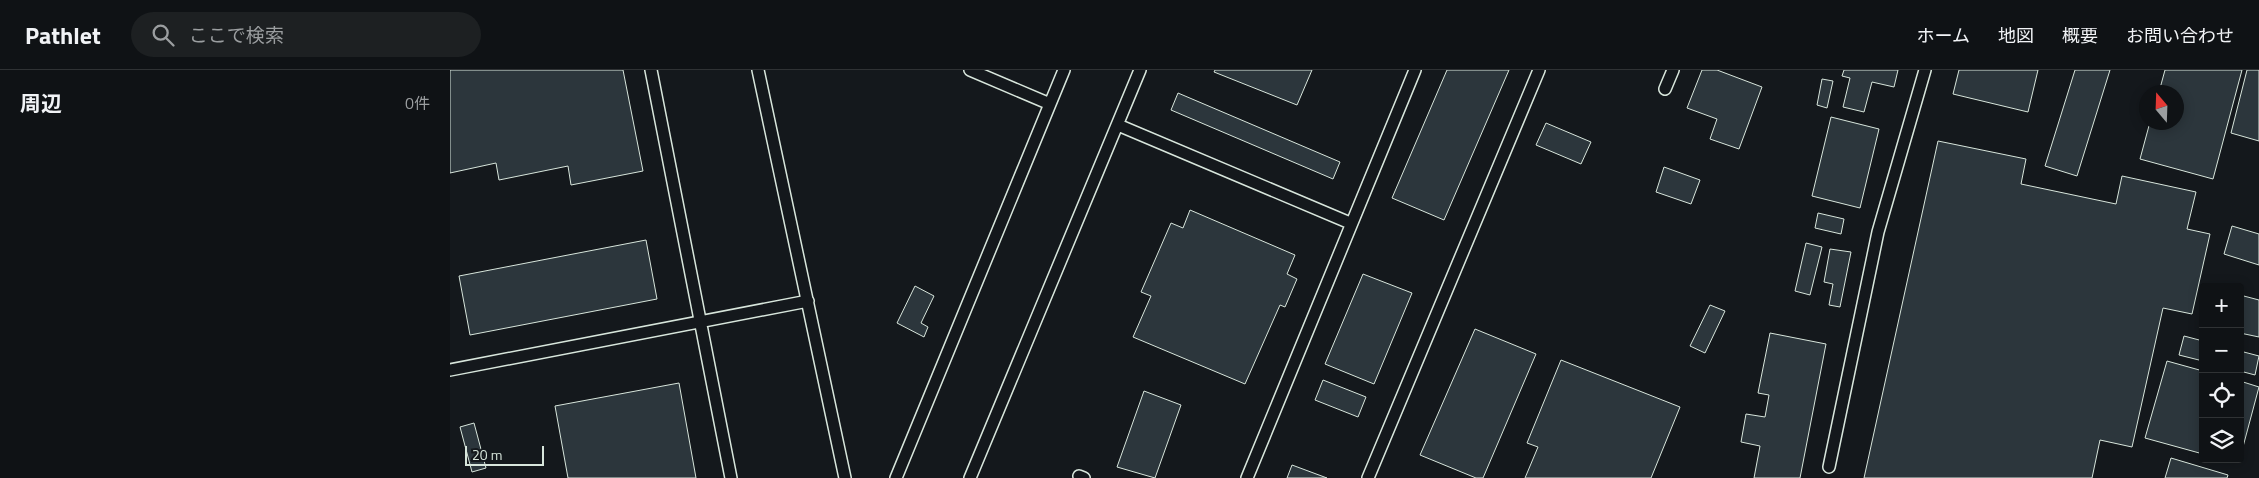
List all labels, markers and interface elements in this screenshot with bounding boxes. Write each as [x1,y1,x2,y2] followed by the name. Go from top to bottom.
[131,12,481,57] search box
[25,17,101,53] text: Pathlet
[189,20,284,49] text: ここで検索
[149,21,177,49] icon: search
[1917,22,1970,49] text: ホーム
[1998,22,2034,49] text: 地図
[2062,22,2098,49] text: 概要
[2126,22,2234,49] text: お問い合わせ
[2139,85,2184,130] north arrow
[20,87,62,119] text: 周辺
[405,91,430,115] text: 0件
[2199,283,2244,463] map controls
[2199,283,2244,328] button: +
[2199,328,2244,373] button: −
[2199,373,2244,418] button: locate
[2199,418,2244,463] button: layers
[465,443,544,466] scale bar
[472,444,502,465] text: 20 m

